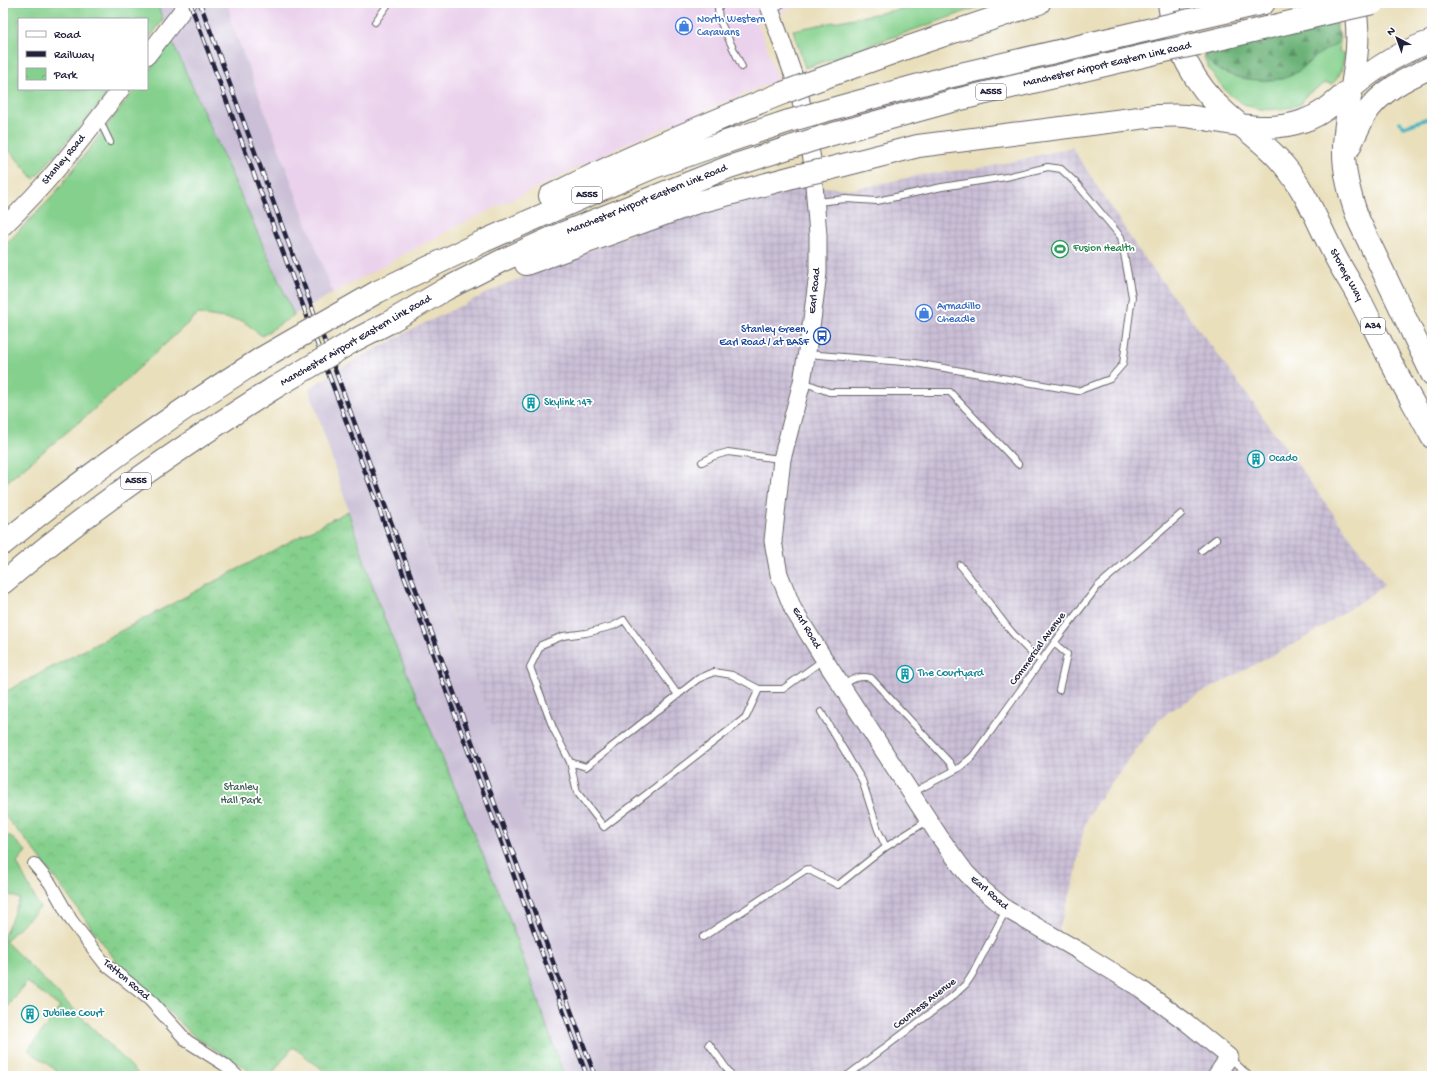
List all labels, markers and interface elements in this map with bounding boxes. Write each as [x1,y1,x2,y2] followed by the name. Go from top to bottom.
[697,14,766,39] place label: North Western Caravans
[674,16,694,36] shop icon: North Western Caravans
[18,18,148,90] legend
[1377,18,1417,58] north arrow
[1385,25,1398,39] text: N
[54,29,81,43] text: Road
[1022,39,1194,90] street label: Manchester Airport Eastern Link Road
[54,49,94,63] text: Railway
[53,69,79,83] text: Park
[976,84,1006,100] road number: A555
[40,132,89,187] street label: Stanley Road
[565,162,730,238] street label: Manchester Airport Eastern Link Road
[572,187,602,203] road number: A555
[1050,239,1070,259] sports icon: Fusion Health
[1072,243,1135,255] place label: Fusion Health
[1327,247,1366,304] street label: Storeys Way
[807,266,824,314] street label: Earl Road
[279,292,435,389] street label: Manchester Airport Eastern Link Road
[937,301,981,326] place label: Armadillo Cheadle
[914,303,934,323] shop icon: Armadillo Cheadle
[1361,318,1385,334] road number: A34
[719,324,810,349] place label: Stanley Green, Earl Road / at BASF
[812,326,832,346] bus stop icon: Stanley Green, Earl Road / at BASF
[521,393,541,413] building icon: Skylink 147
[544,397,593,409] place label: Skylink 147
[1246,449,1266,469] building icon: Ocado
[1269,453,1298,465] place label: Ocado
[121,473,151,489] road number: A555
[789,605,824,652] street label: Earl Road
[1008,610,1069,688] street label: Commercial Avenue
[895,664,915,684] building icon: The Courtyard
[917,668,985,680] place label: The Courtyard
[221,782,262,807] park label: Stanley Hall Park
[968,873,1011,914] street label: Earl Road
[100,956,153,1004] street label: Tatton Road
[891,976,959,1032] street label: Countess Avenue
[20,1004,40,1024] building icon: Jubilee Court
[43,1008,105,1020] place label: Jubilee Court

